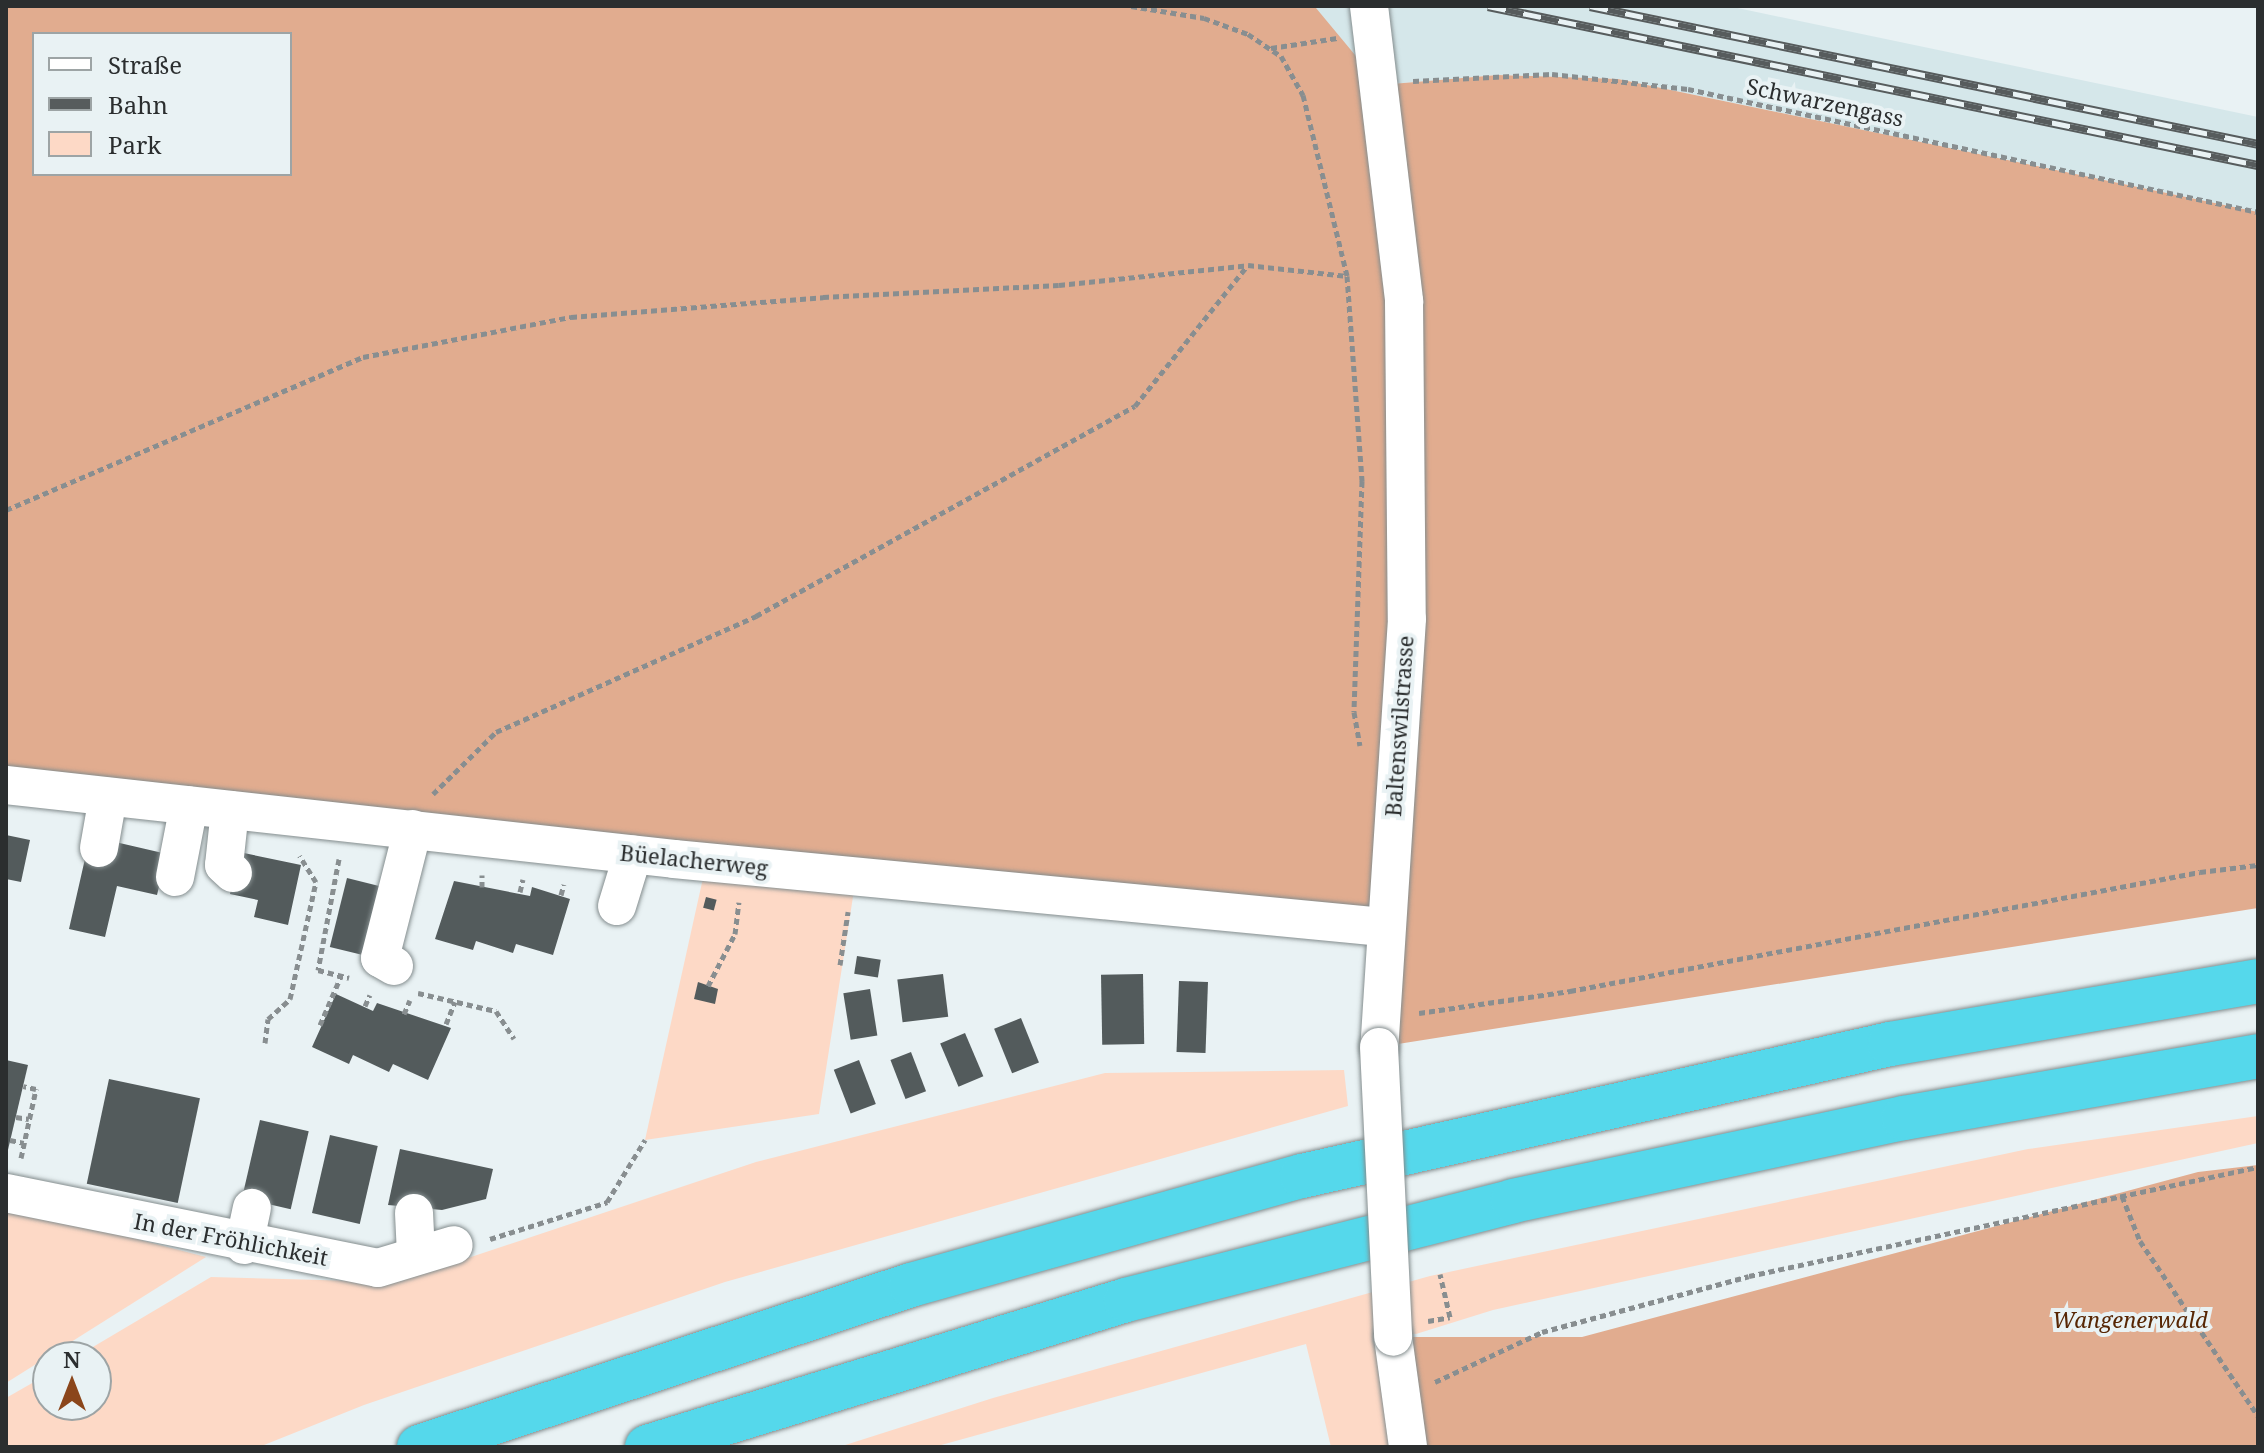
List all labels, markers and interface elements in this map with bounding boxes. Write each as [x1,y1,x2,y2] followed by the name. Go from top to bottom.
[32,32,292,176] legend
[108,48,182,81] text: Straße
[1744,72,1906,132] street label: Schwarzengass
[108,88,168,121] text: Bahn
[108,128,161,161] text: Park
[1379,634,1419,818] street label: Baltenswilstrasse
[619,839,769,881] street label: Büelacherweg
[132,1207,330,1271] street label: In der Fröhlichkeit
[2052,1307,2208,1333] park label: Wangenerwald
[32,1341,112,1421] north arrow
[63,1344,81,1374] text: N

